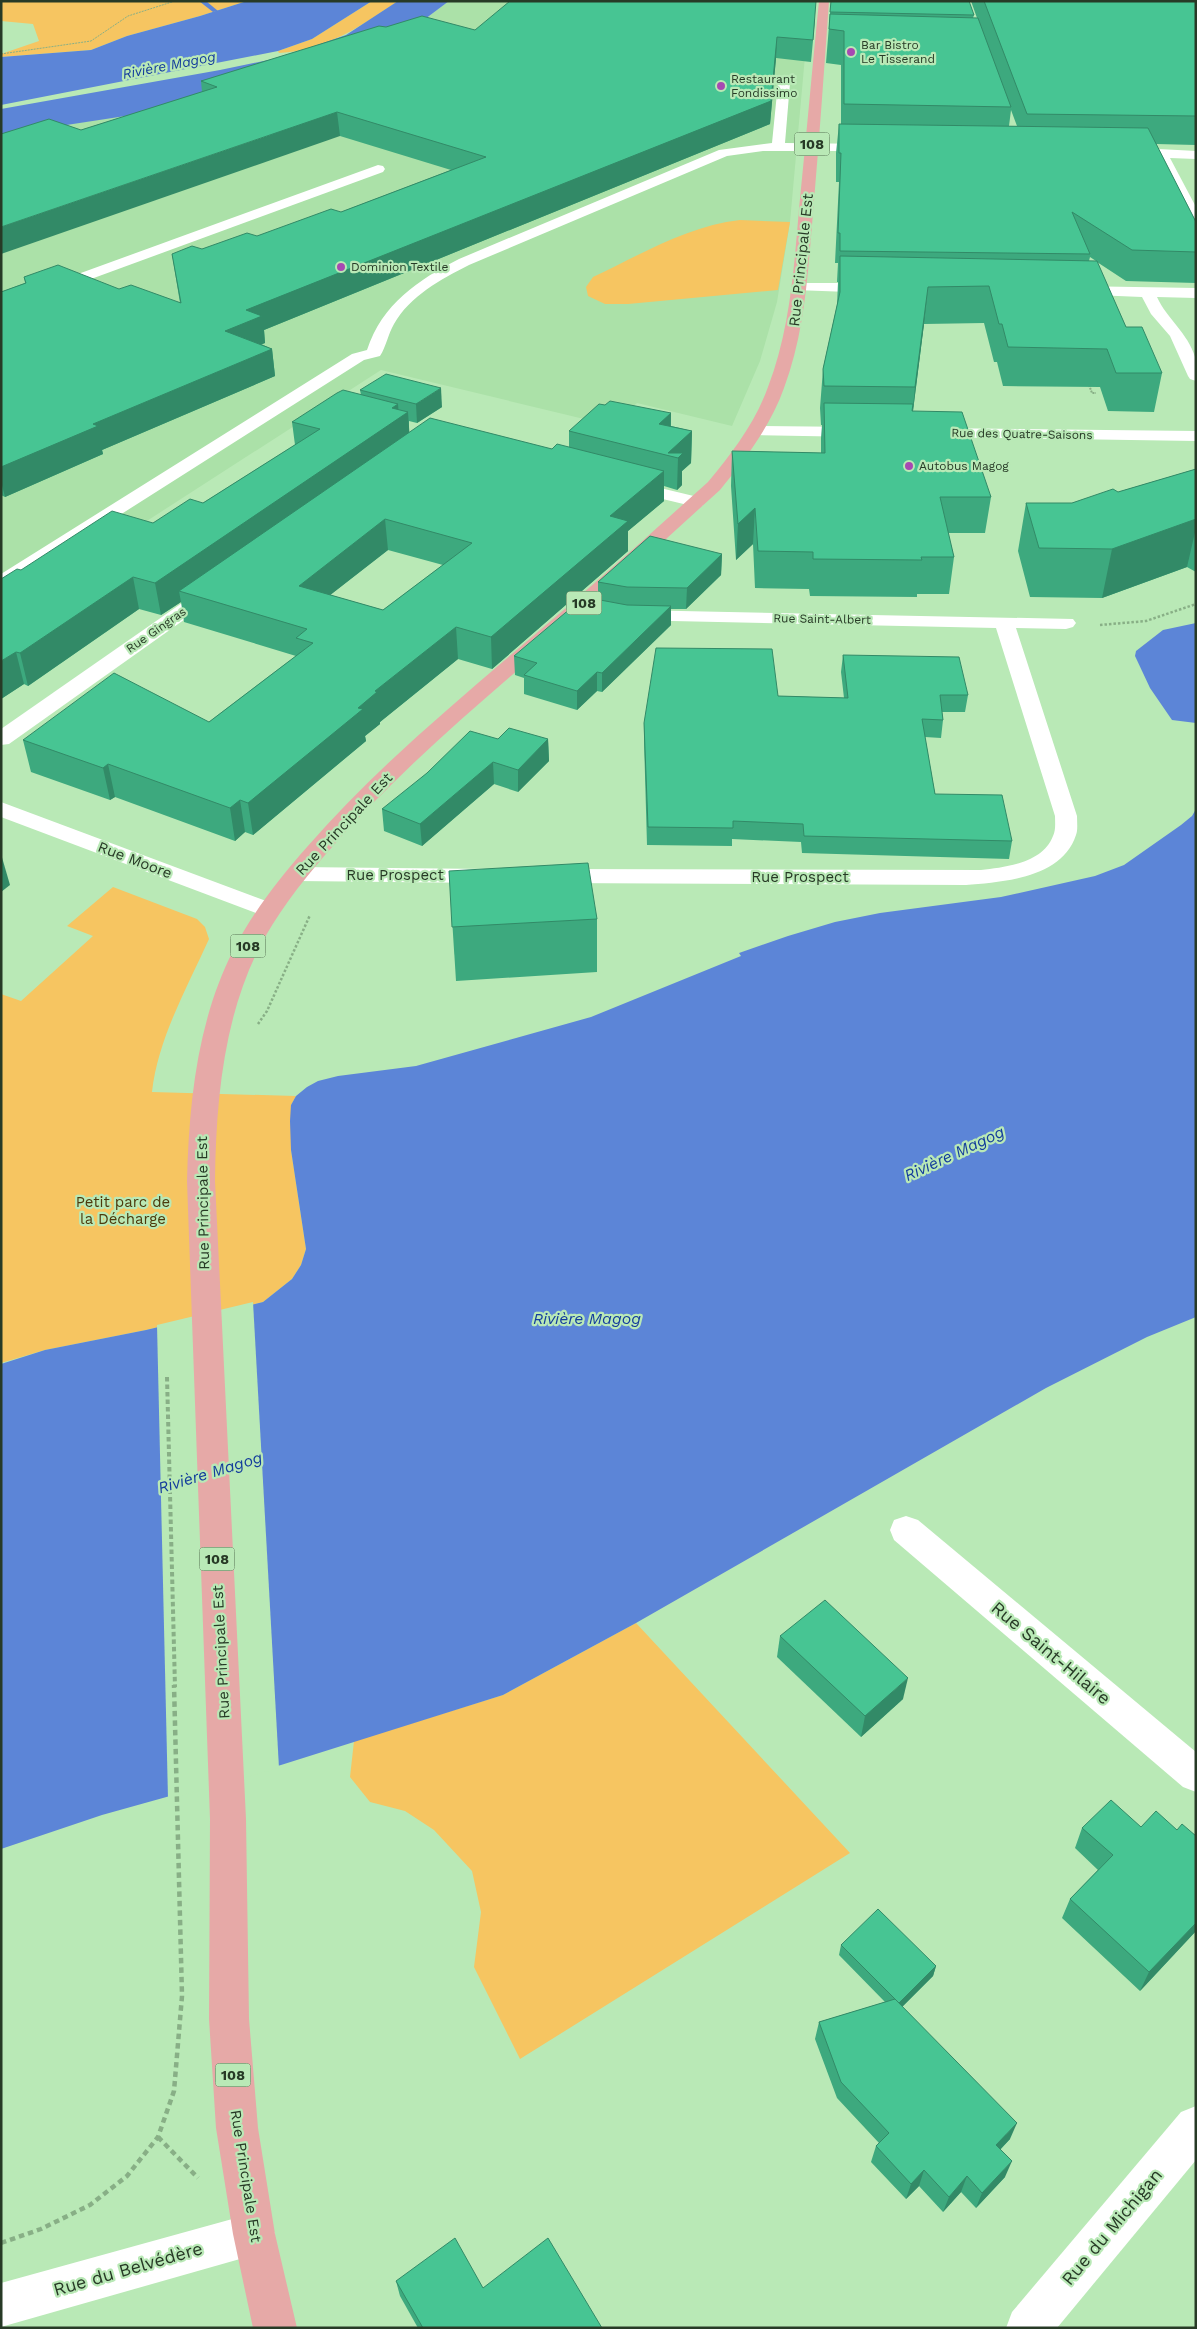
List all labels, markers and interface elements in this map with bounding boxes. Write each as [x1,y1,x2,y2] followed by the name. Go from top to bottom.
[861,38,935,66] place label: Bar Bistro Le Tisserand
[845,46,857,58] marker: Bar Bistro Le Tisserand
[121,48,217,82] water label: Rivière Magog
[731,72,797,100] place label: Restaurant Fondissimo
[715,80,727,92] marker: Restaurant Fondissimo
[794,132,830,156] road number: 108
[785,192,817,327] street label: Rue Principale Est
[351,260,448,274] place label: Dominion Textile
[335,261,347,273] marker: Dominion Textile
[951,426,1093,442] street label: Rue des Quatre-Saisons
[919,459,1009,473] place label: Autobus Magog
[903,460,915,472] marker: Autobus Magog
[566,592,602,614] road number: 108
[123,604,189,656] street label: Rue Gingras
[773,611,871,627] street label: Rue Saint-Albert
[292,768,397,879] street label: Rue Principale Est
[95,838,175,882] street label: Rue Moore
[346,866,444,884] street label: Rue Prospect
[751,868,849,886] street label: Rue Prospect
[230,934,266,958] road number: 108
[901,1122,1007,1185] water label: Rivière Magog
[193,1135,213,1270] street label: Rue Principale Est
[76,1193,170,1228] park label: Petit parc de la Décharge
[533,1309,641,1328] water label: Rivière Magog
[156,1448,265,1497] water label: Rivière Magog
[200,1548,234,1570] road number: 108
[208,1584,233,1719] street label: Rue Principale Est
[987,1597,1115,1709] street label: Rue Saint-Hilaire
[216,2064,250,2086] road number: 108
[227,2109,265,2244] street label: Rue Principale Est
[1057,2164,1166,2289] street label: Rue du Michigan
[51,2237,205,2300] street label: Rue du Belvédère

